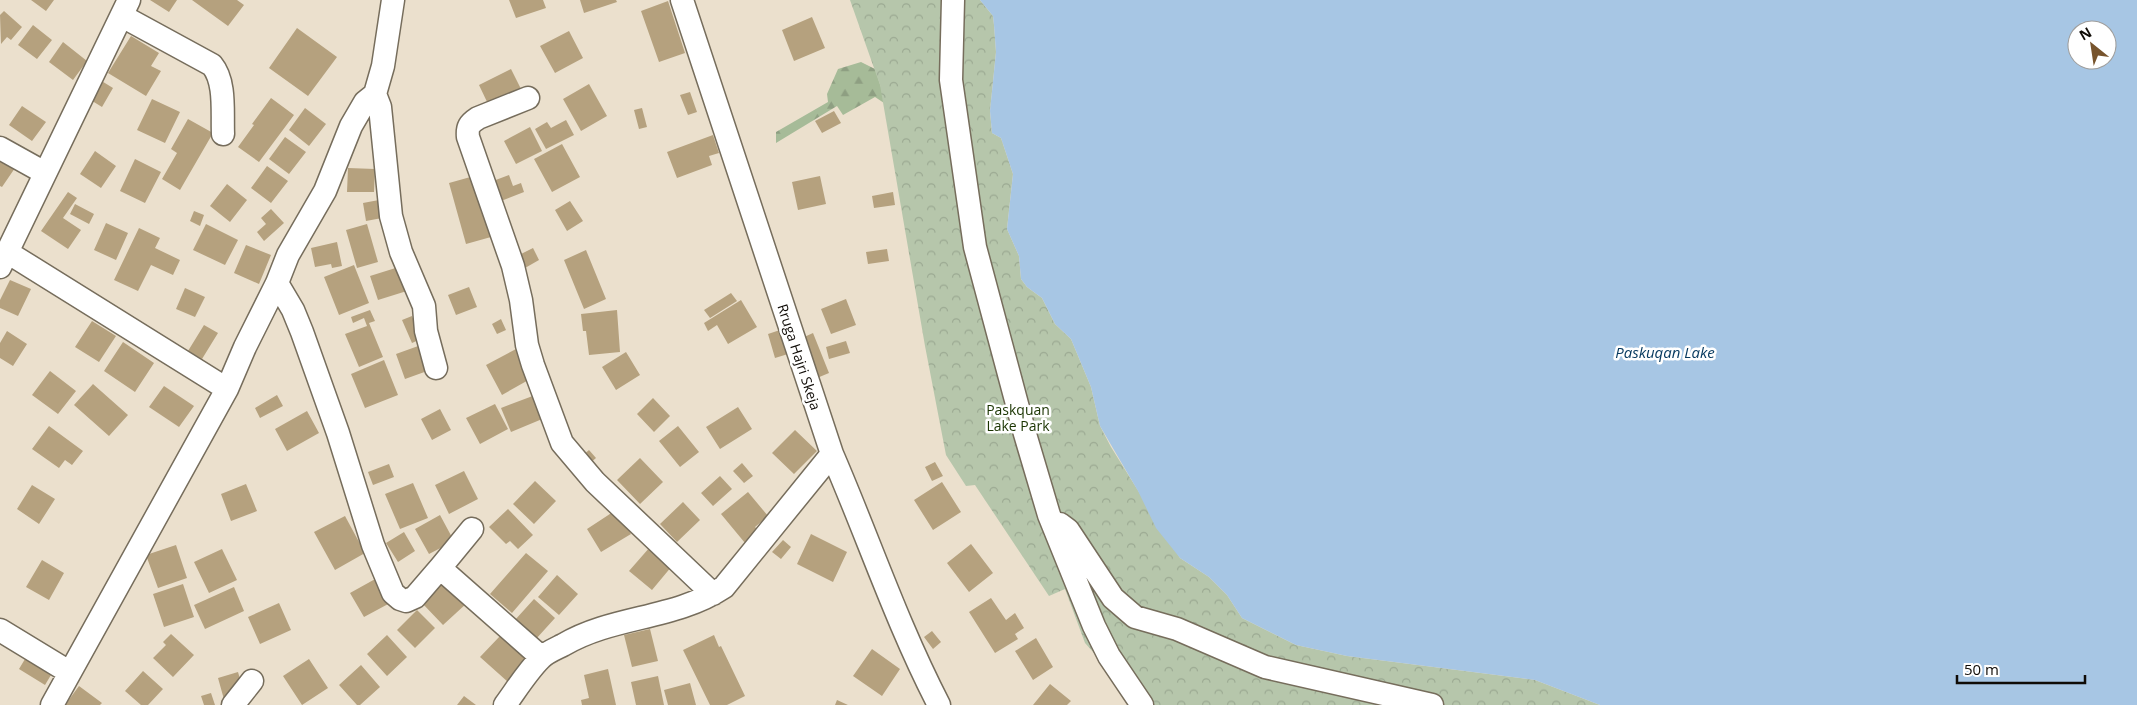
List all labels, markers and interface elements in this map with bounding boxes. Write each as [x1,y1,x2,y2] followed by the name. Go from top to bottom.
[2067,20,2117,70] north arrow
[2076,22,2095,44] text: N
[773,301,826,412] street label: Rruga Hajri Skeja
[1615,342,1715,362] water label: Paskuqan Lake
[986,400,1050,435] park label: Paskquan Lake Park
[1957,652,2084,684] scale bar
[1964,659,1999,679] text: 50 m

